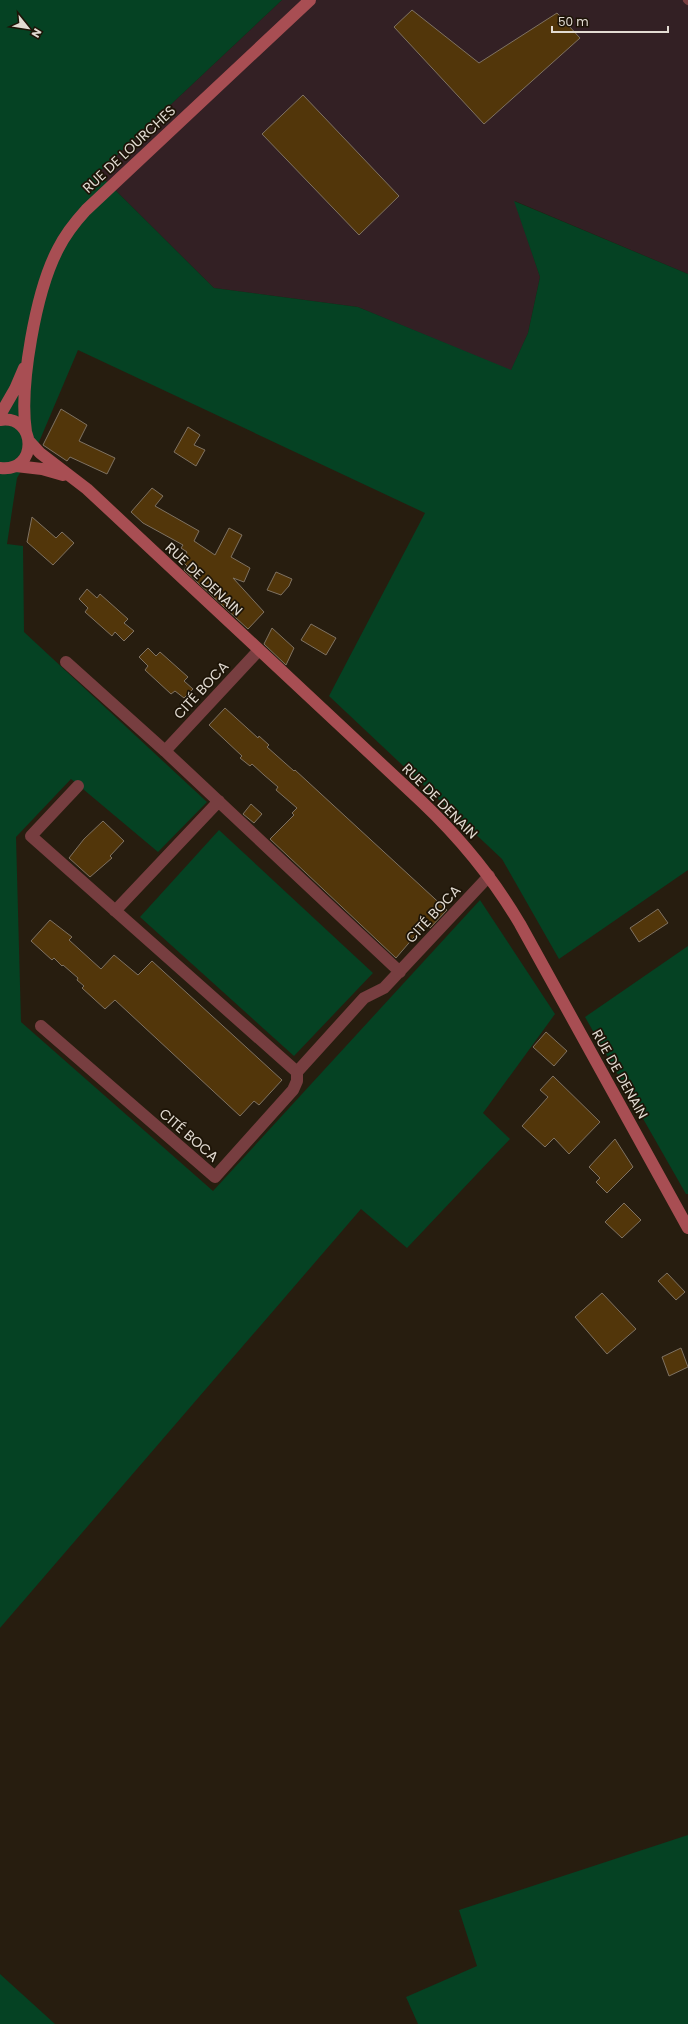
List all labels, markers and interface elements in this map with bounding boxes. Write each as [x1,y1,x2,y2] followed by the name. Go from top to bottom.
[8,8,48,48] north arrow
[552,8,668,34] scale bar
[558,13,589,30] text: 50 m
[28,25,46,41] text: N
[78,101,180,197] street label: RUE DE LOURCHES
[161,538,247,620] street label: RUE DE DENAIN
[169,657,233,723] street label: CITÉ BOCA
[398,759,482,843] street label: RUE DE DENAIN
[401,881,465,947] street label: CITÉ BOCA
[587,1026,653,1122] street label: RUE DE DENAIN
[155,1104,223,1166] street label: CITÉ BOCA

